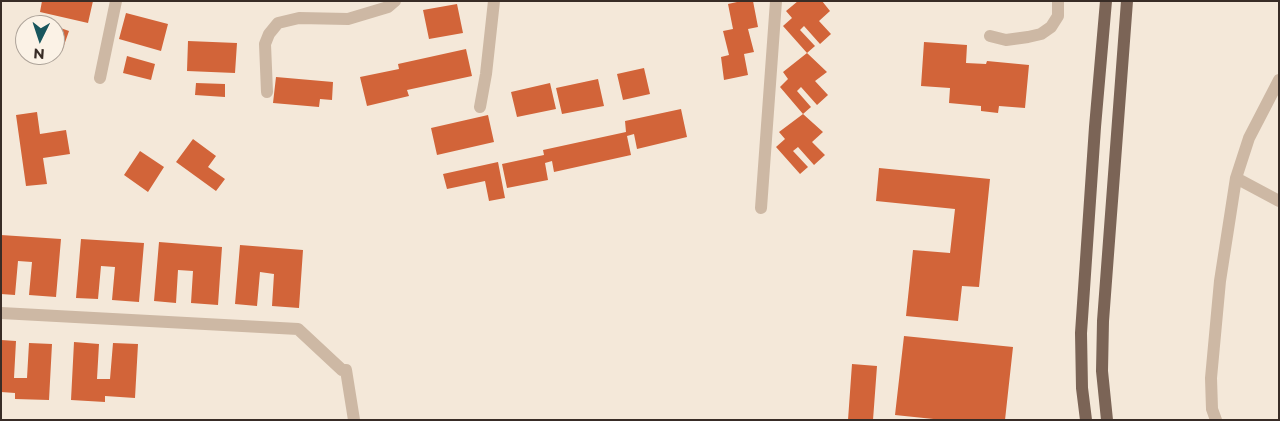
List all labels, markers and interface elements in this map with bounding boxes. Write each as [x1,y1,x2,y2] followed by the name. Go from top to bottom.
[15,15,65,65] north arrow
[33,45,45,63] text: N

